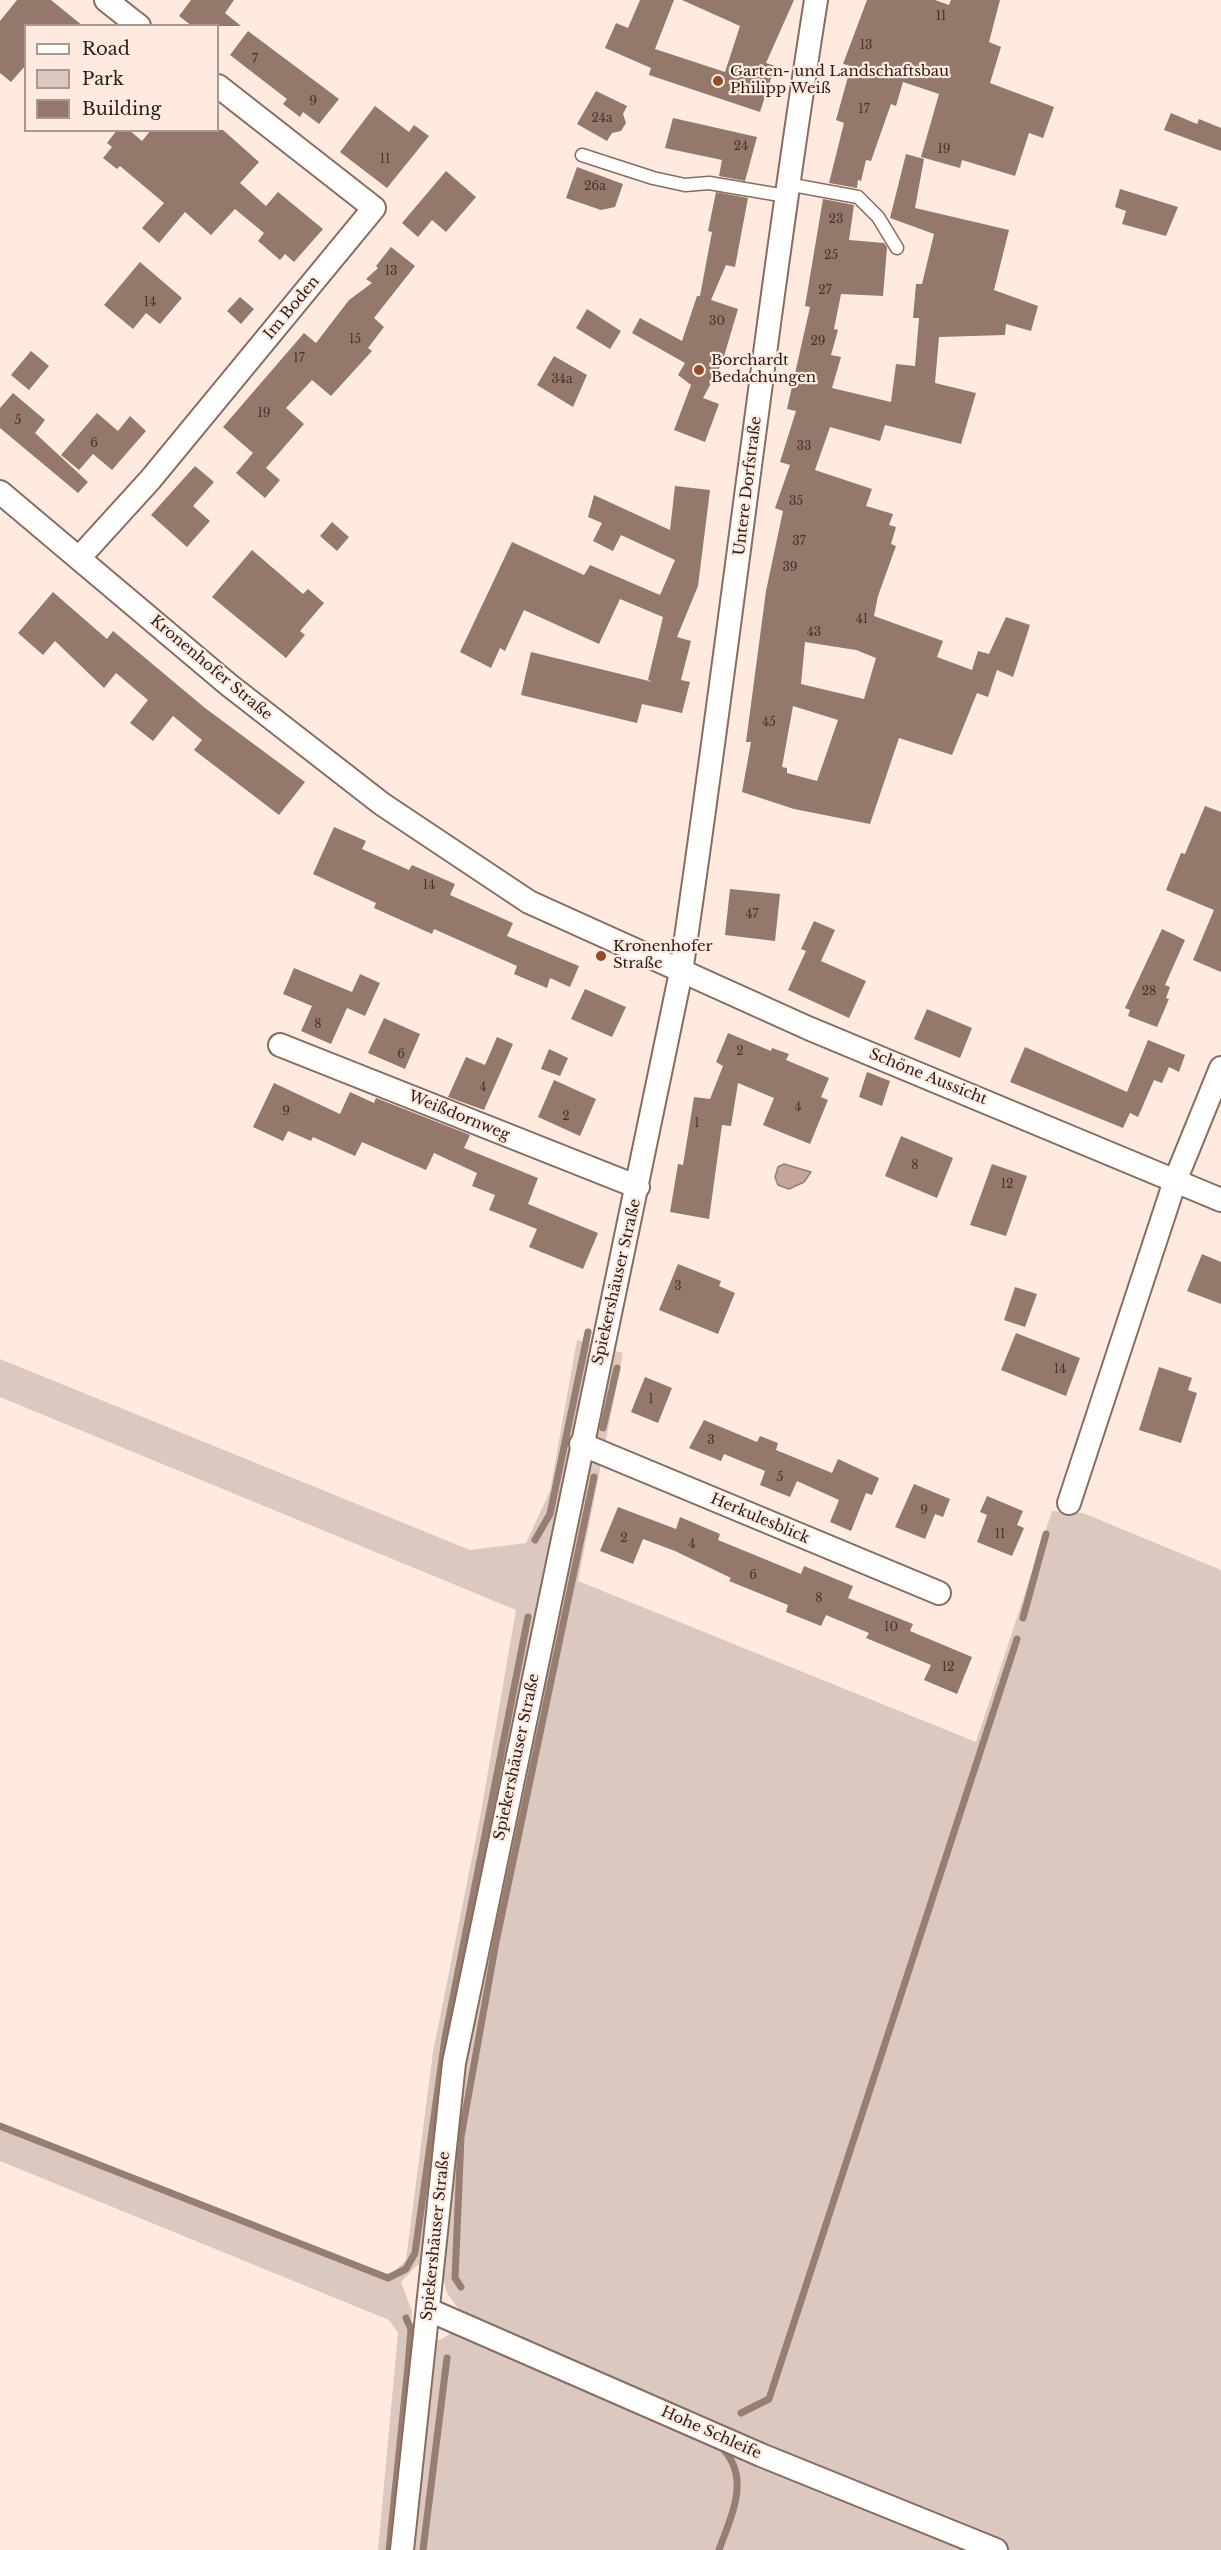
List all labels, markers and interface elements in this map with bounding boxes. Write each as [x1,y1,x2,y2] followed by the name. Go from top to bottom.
[936,10,946,24] house number: 11
[24,24,219,132] legend
[82,38,130,60] text: Road
[860,39,872,53] house number: 13
[252,53,258,67] house number: 7
[730,63,949,98] place label: Garten- und Landschaftsbau Philipp Weiß
[82,68,124,90] text: Park
[711,74,725,88] marker: Garten- und Landschaftsbau Philipp Weiß
[309,95,317,109] house number: 9
[82,98,161,120] text: Building
[858,103,870,117] house number: 17
[591,112,613,126] house number: 24a
[734,140,748,154] house number: 24
[937,143,951,157] house number: 19
[380,153,390,167] house number: 11
[584,180,606,194] house number: 26a
[829,213,843,227] house number: 23
[824,249,838,263] house number: 25
[385,265,397,279] house number: 13
[260,273,324,343] street label: Im Boden
[818,284,832,298] house number: 27
[144,296,156,310] house number: 14
[709,315,725,329] house number: 30
[349,333,361,347] house number: 15
[810,335,826,349] house number: 29
[293,352,305,366] house number: 17
[711,352,816,387] place label: Borchardt Bedachungen
[692,363,706,377] marker: Borchardt Bedachungen
[551,373,573,387] house number: 34a
[257,407,271,421] house number: 19
[15,414,21,428] house number: 5
[731,415,765,557] street label: Untere Dorfstraße
[90,437,98,451] house number: 6
[797,440,811,454] house number: 33
[789,495,803,509] house number: 35
[792,535,806,549] house number: 37
[782,561,798,575] house number: 39
[146,612,276,724] street label: Kronenhofer Straße
[856,613,868,627] house number: 41
[807,626,821,640] house number: 43
[762,716,776,730] house number: 45
[423,879,435,893] house number: 14
[745,908,759,922] house number: 47
[613,938,713,973] place label: Kronenhofer Straße
[594,949,608,963] marker: Kronenhofer Straße
[1142,985,1156,999] house number: 28
[314,1018,322,1032] house number: 8
[736,1045,744,1059] house number: 2
[867,1045,989,1109] street label: Schöne Aussicht
[397,1048,405,1062] house number: 6
[479,1081,487,1095] house number: 4
[406,1087,512,1145] street label: Weißdornweg
[794,1101,802,1115] house number: 4
[282,1105,290,1119] house number: 9
[562,1110,570,1124] house number: 2
[694,1117,700,1131] house number: 1
[911,1159,919,1173] house number: 8
[1001,1178,1013,1192] house number: 12
[589,1197,645,1367] street label: Spiekershäuser Straße
[674,1280,682,1294] house number: 3
[1054,1363,1066,1377] house number: 14
[648,1393,654,1407] house number: 1
[707,1434,715,1448] house number: 3
[777,1471,783,1485] house number: 5
[708,1490,812,1548] street label: Herkulesblick
[920,1504,928,1518] house number: 9
[995,1528,1005,1542] house number: 11
[620,1532,628,1546] house number: 2
[688,1538,696,1552] house number: 4
[749,1569,757,1583] house number: 6
[815,1592,823,1606] house number: 8
[884,1621,898,1635] house number: 10
[942,1661,954,1675] house number: 12
[491,1672,543,1842] street label: Spiekershäuser Straße
[418,2151,454,2321] street label: Spiekershäuser Straße
[658,2403,764,2463] street label: Hohe Schleife

